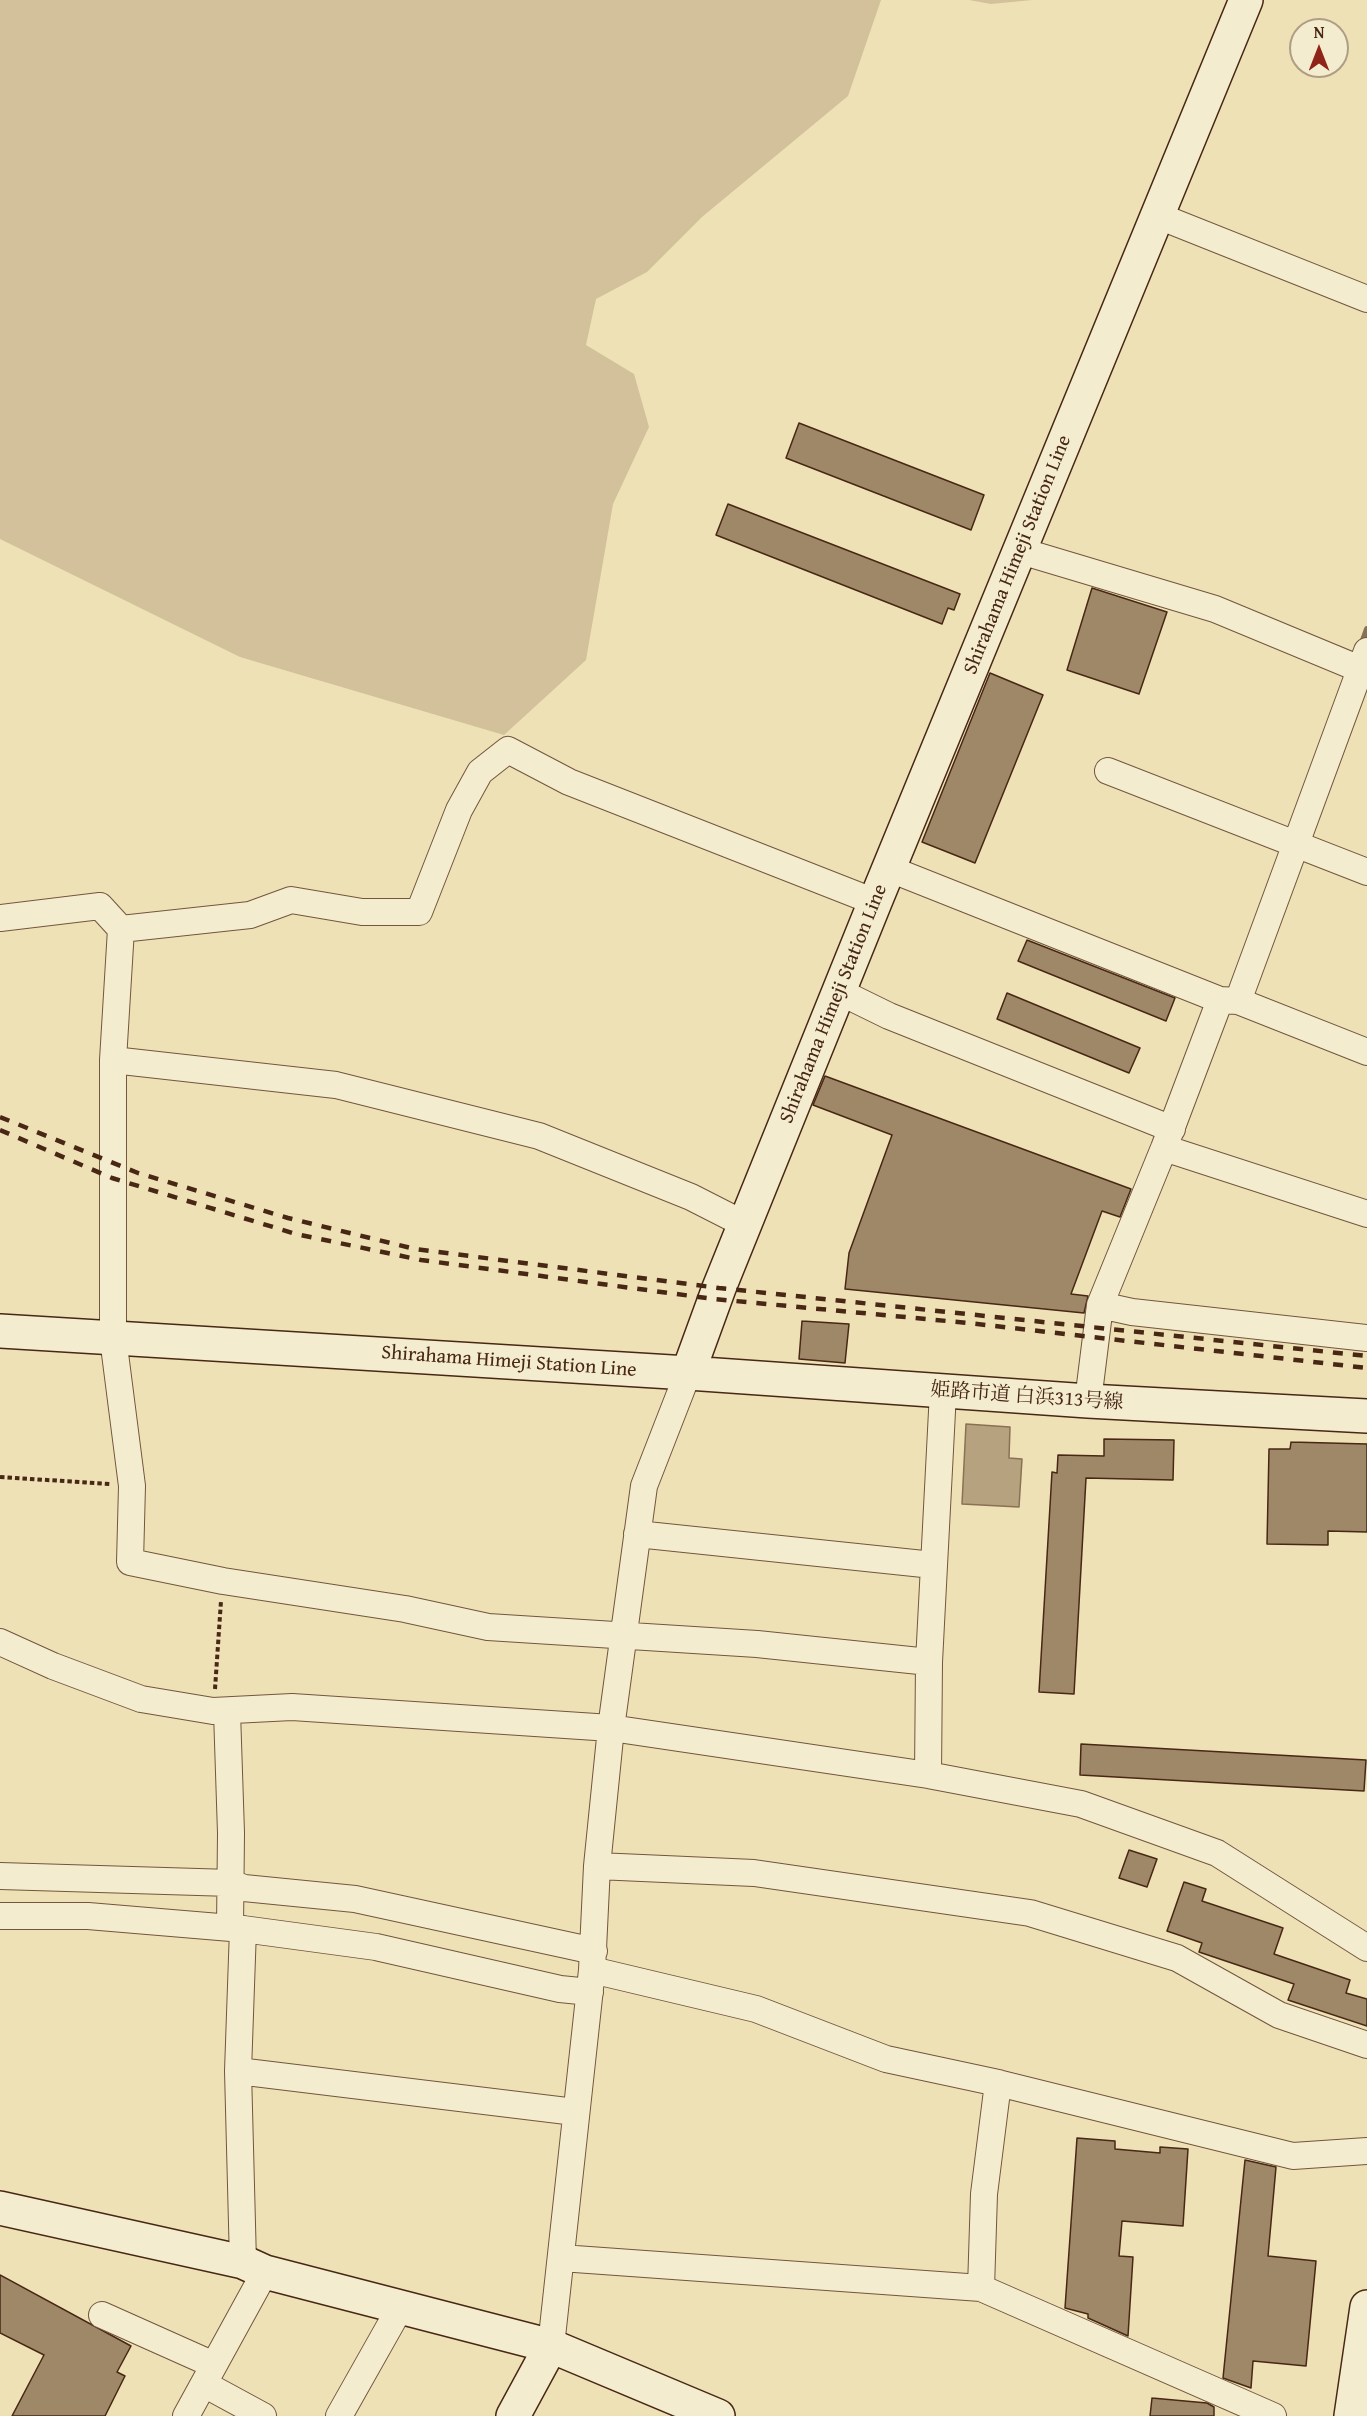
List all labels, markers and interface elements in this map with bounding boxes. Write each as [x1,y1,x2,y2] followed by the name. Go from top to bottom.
[1289,18,1349,78] north arrow
[1314,20,1324,44] text: N
[959,432,1077,678] street label: Shirahama Himeji Station Line
[775,881,893,1127] street label: Shirahama Himeji Station Line
[381,1341,637,1383] street label: Shirahama Himeji Station Line
[930,1378,1124,1416] street label: 姫路市道 白浜313号線

